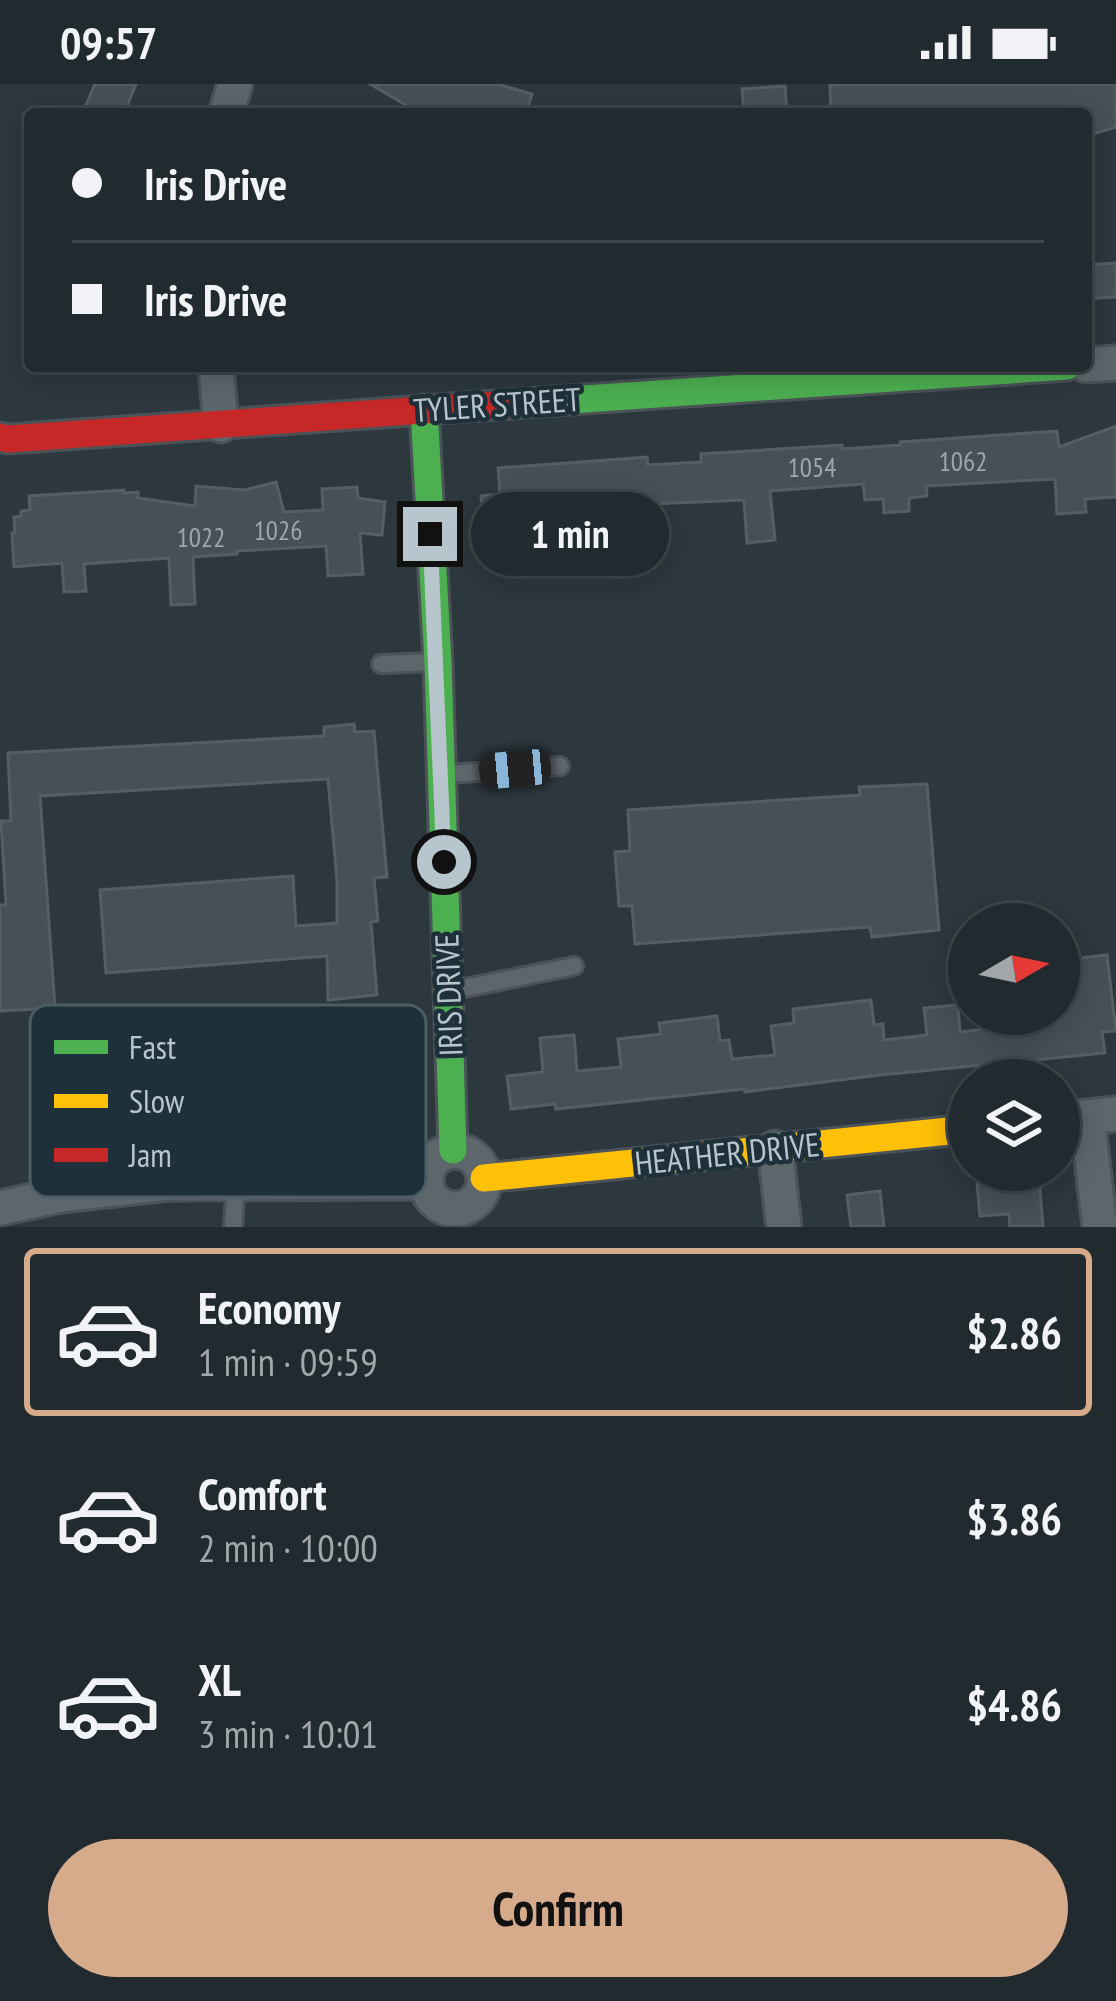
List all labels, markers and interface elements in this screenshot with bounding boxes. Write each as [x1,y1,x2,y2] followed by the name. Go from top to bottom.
[60,13,157,71] text: 09:57
[144,154,287,212] text: Iris Drive
[144,270,287,328] text: Iris Drive
[412,377,582,431] street label: TYLER STREET
[939,444,987,478] house number: 1062
[788,450,836,484] house number: 1054
[472,492,670,576] callout: 1 min
[403,507,457,561] route end
[531,508,609,559] text: 1 min
[254,513,302,547] house number: 1026
[177,520,225,554] house number: 1022
[478,748,552,790] car
[417,835,471,889] route start
[948,903,1080,1035] north arrow
[948,903,1080,1191] map controls
[424,933,472,1057] street label: IRIS DRIVE
[30,1005,426,1197] legend
[129,1025,176,1068] text: Fast
[948,1059,1080,1191] button: layers
[129,1079,185,1122] text: Slow
[633,1122,821,1184] street label: HEATHER DRIVE
[128,1133,172,1176] text: Jam
[54,1278,162,1386] icon: car
[198,1278,341,1336] text: Economy
[966,1303,1062,1361] text: $2.86
[198,1336,378,1387] text: 1 min · 09:59
[54,1464,162,1572] icon: car
[198,1464,327,1522] text: Comfort
[966,1489,1062,1547] text: $3.86
[198,1522,378,1573] text: 2 min · 10:00
[54,1650,162,1758] icon: car
[198,1650,241,1708] text: XL
[966,1675,1062,1733] text: $4.86
[198,1708,378,1759] text: 3 min · 10:01
[48,1839,1068,1977] button: Confirm

